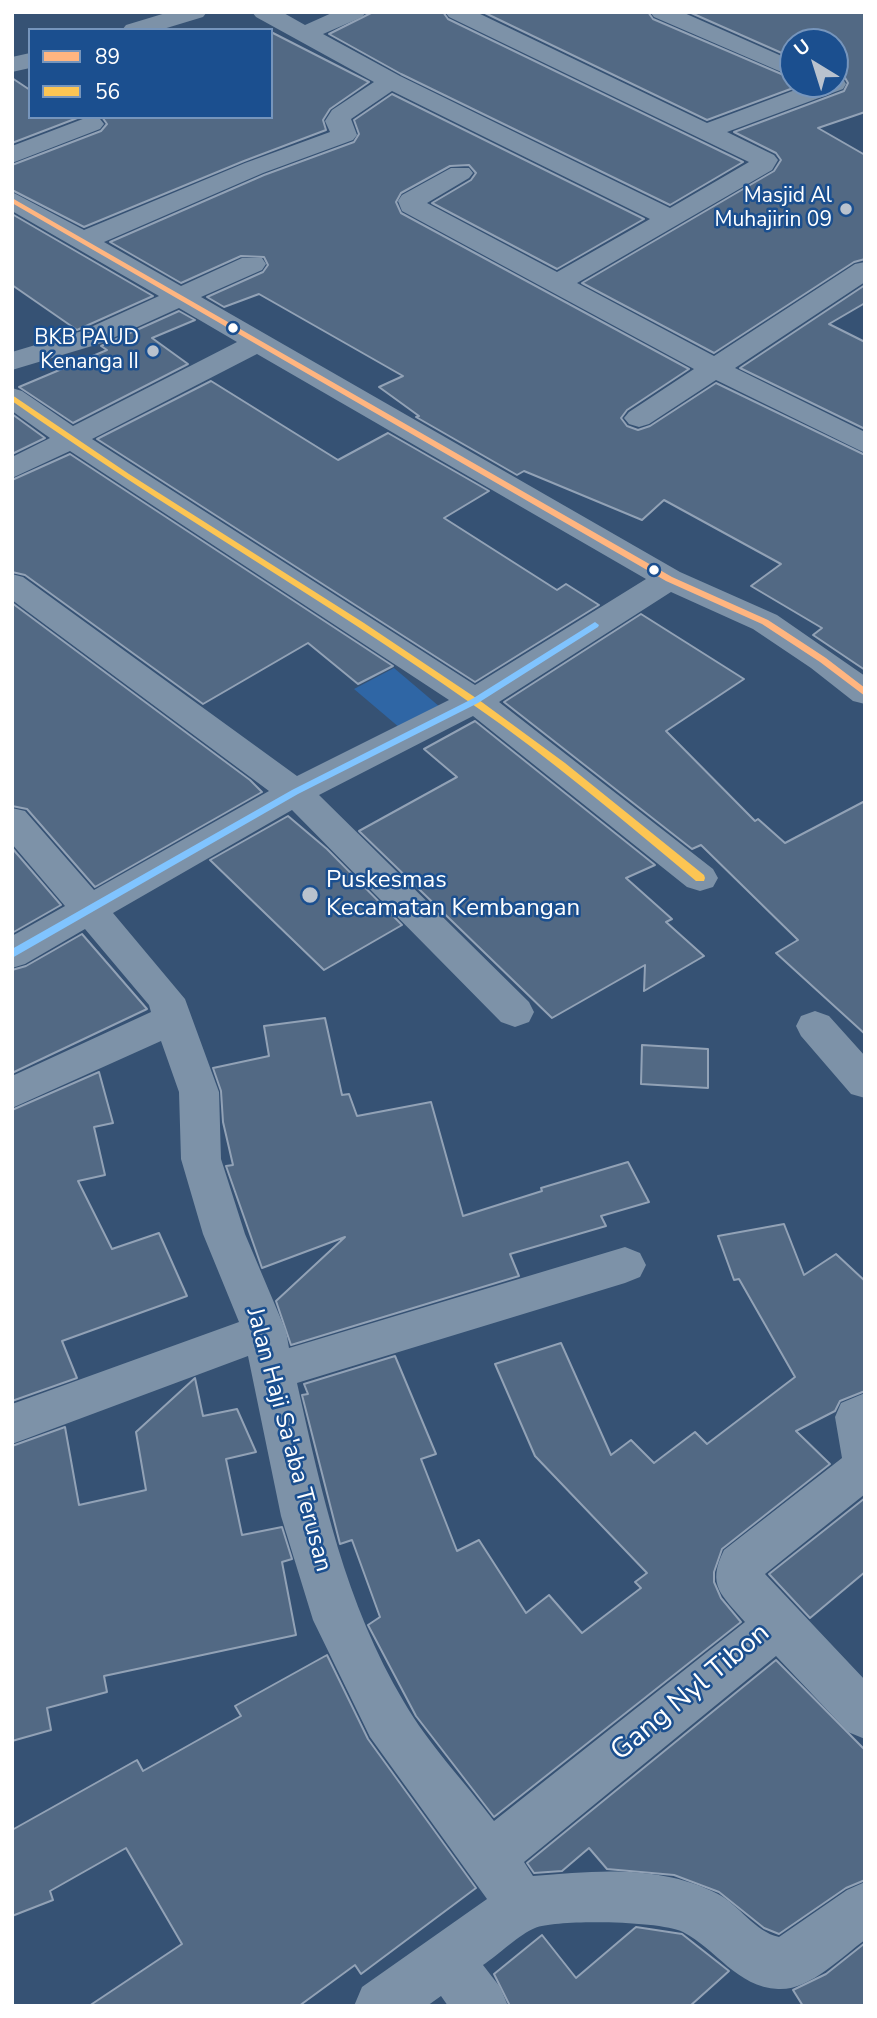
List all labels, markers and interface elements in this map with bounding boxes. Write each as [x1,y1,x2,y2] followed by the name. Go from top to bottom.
[28,28,273,119] legend
[779,28,849,98] north arrow
[789,33,816,63] text: U
[95,43,120,71] text: 89
[95,78,120,106] text: 56
[714,184,832,234] place label: Masjid Al Muhajirin 09
[838,201,854,217] marker: Masjid Al Muhajirin 09
[226,321,240,335] unlabelled marker
[34,326,139,376] place label: BKB PAUD Kenanga II
[145,343,161,359] marker: BKB PAUD Kenanga II
[647,563,661,577] unlabelled marker
[326,867,580,923] place label: Puskesmas Kecamatan Kembangan
[300,885,320,905] marker: Puskesmas Kecamatan Kembangan
[239,1305,337,1575] street label: Jalan Haji Sa'aba Terusan
[605,1617,777,1769] street label: Gang Nyl Tibon

